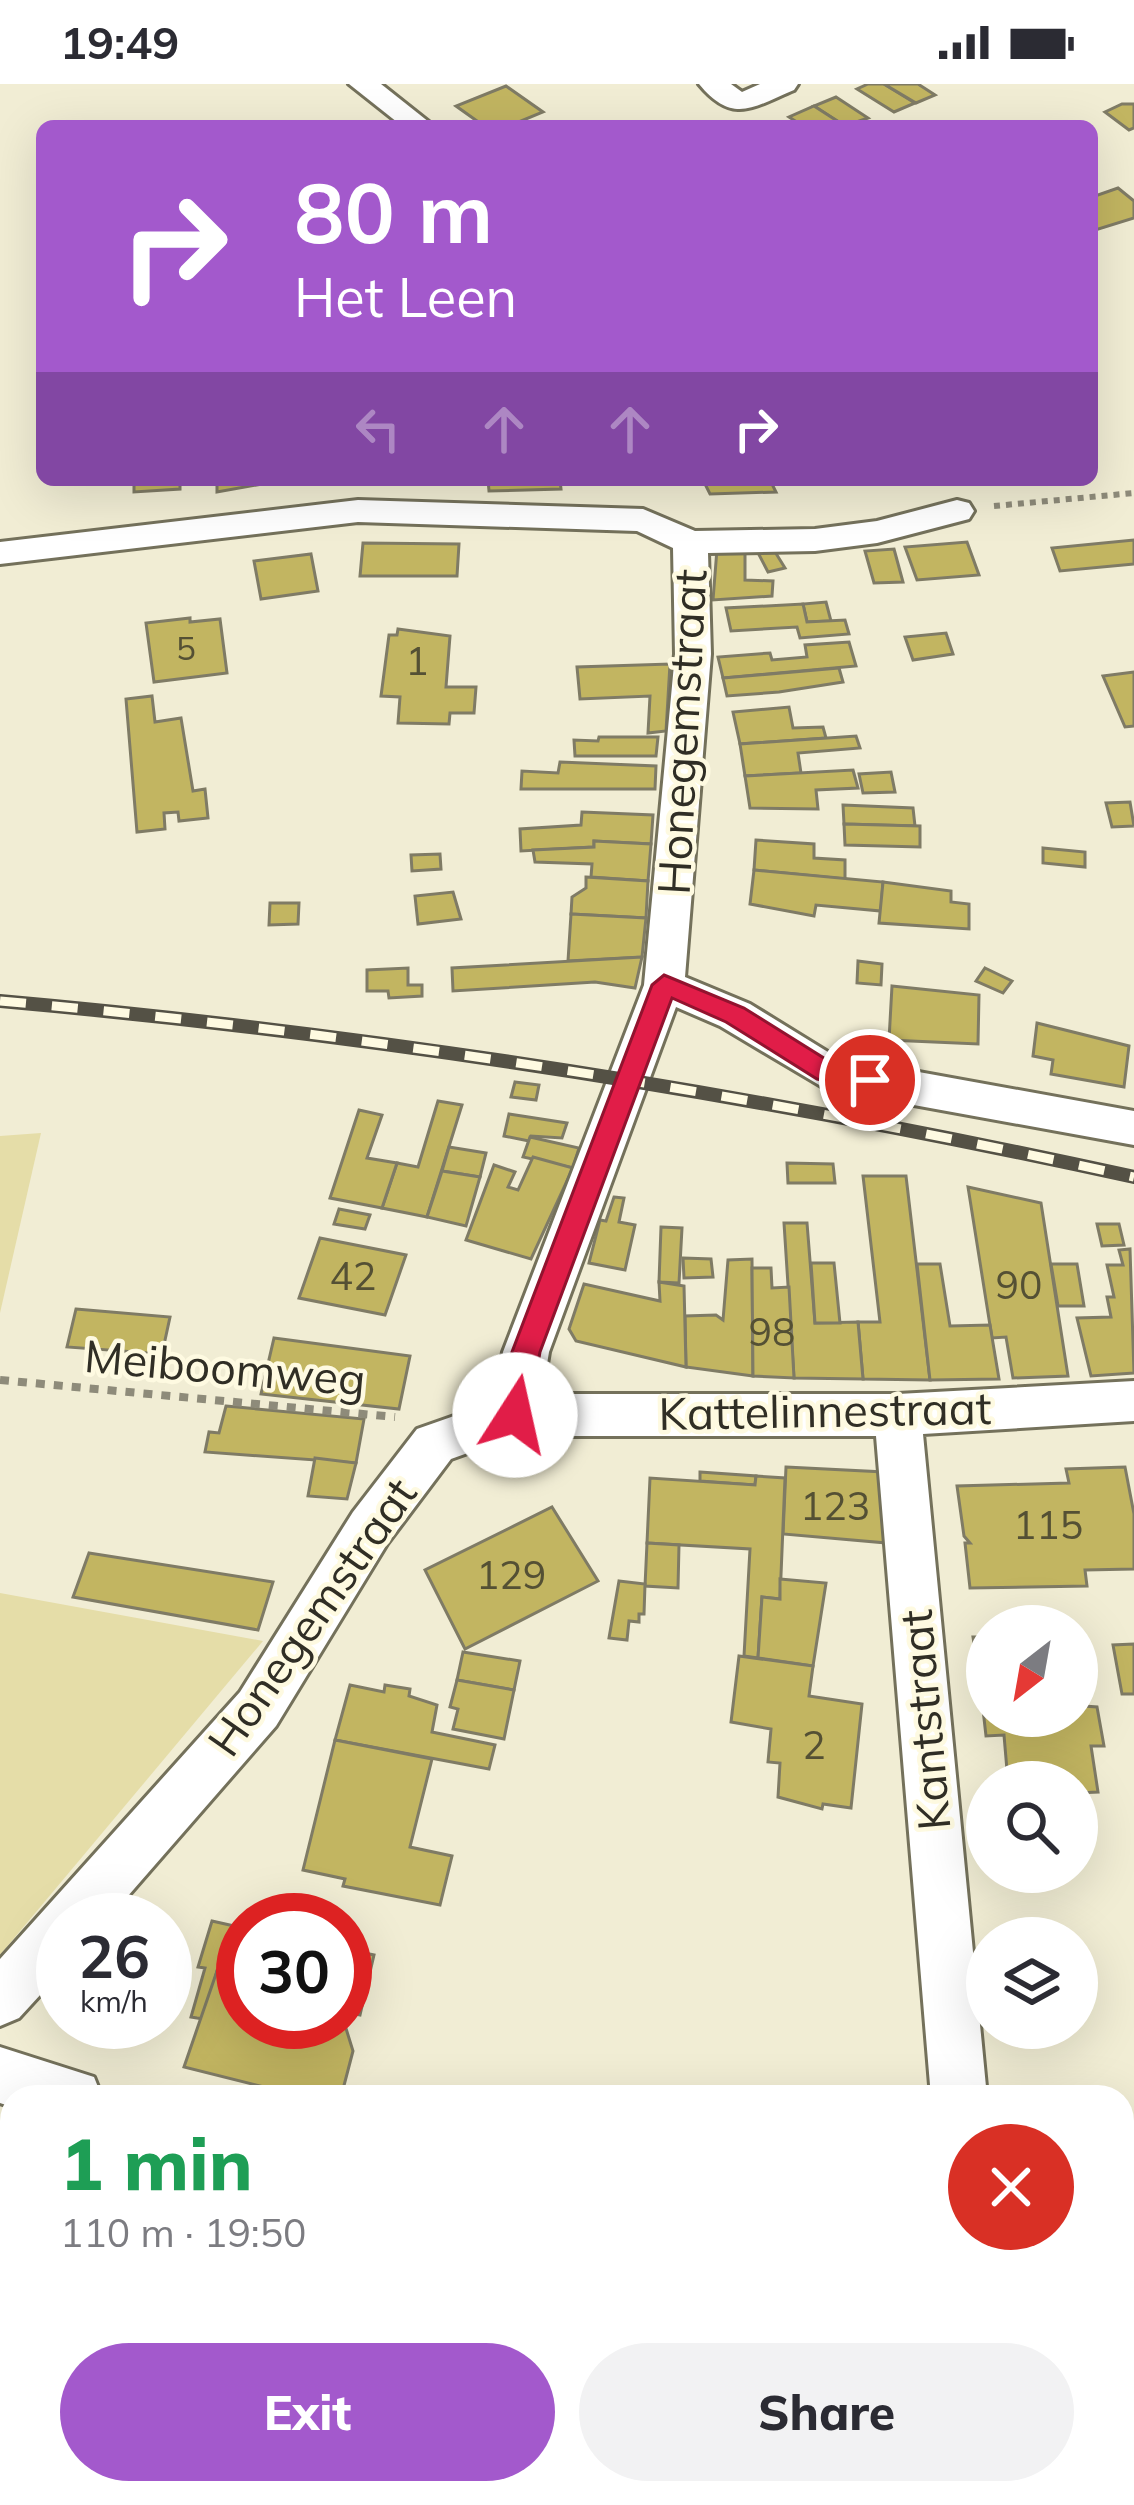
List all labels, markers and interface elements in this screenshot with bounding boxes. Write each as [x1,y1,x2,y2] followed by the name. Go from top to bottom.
[60,14,179,70] text: 19:49
[294,159,493,264] text: 80 m
[96,168,252,324] icon: right
[294,263,517,331] text: Het Leen
[345,396,411,462] icon: left
[471,396,537,462] icon: ahead
[597,396,663,462] icon: ahead
[723,396,789,462] icon: right
[645,568,717,896] street label: Honegemstraat
[176,627,196,668] house number: 5
[405,636,429,685] house number: 1
[819,1029,921,1131] pin
[837,1047,903,1113] icon: arrive
[330,1251,376,1300] house number: 42
[996,1260,1042,1309] house number: 90
[749,1307,795,1356] house number: 98
[82,1327,368,1407] street label: Meiboomweg
[452,1352,578,1478] position arrow
[658,1379,992,1441] street label: Kattelinnestraat
[195,1467,428,1766] street label: Honegemstraat
[800,1481,870,1530] house number: 123
[1013,1500,1083,1549] house number: 115
[476,1550,546,1599] house number: 129
[966,1605,1098,1737] north arrow
[966,1605,1098,2049] map controls
[886,1607,962,1833] street label: Kantstraat
[802,1720,826,1769] house number: 2
[966,1761,1098,1893] button: search
[216,1893,372,2049] speed limit sign: 30
[966,1917,1098,2049] button: layers
[78,1918,150,1993] text: 26
[80,1982,148,2020] text: km/h
[60,2118,253,2208] text: 1 min
[948,2124,1074,2250] button: close
[60,2208,306,2257] text: 110 m · 19:50
[60,2343,555,2481] button: Exit
[579,2343,1074,2481] button: Share

